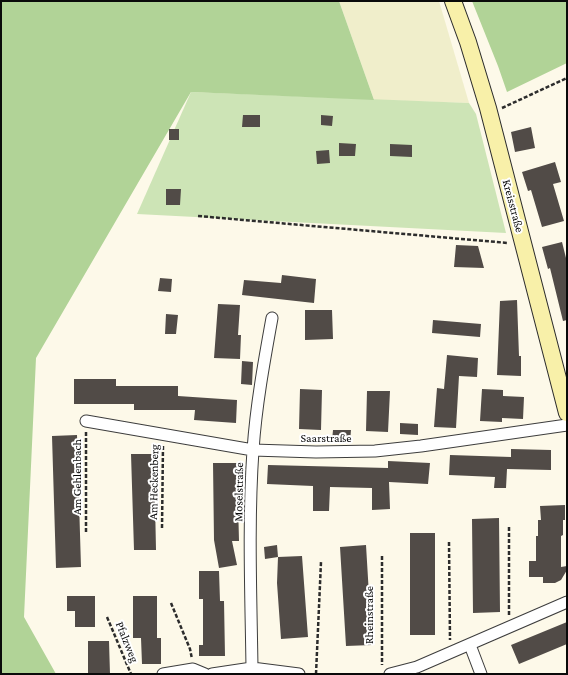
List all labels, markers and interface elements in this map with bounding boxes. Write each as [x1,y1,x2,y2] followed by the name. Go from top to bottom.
[499,178,527,234] street label: Kreisstraße
[300,431,352,445] street label: Saarstraße
[70,439,84,515] street label: Am Gehlenbach
[146,444,162,520] street label: Am Heckenberg
[231,462,247,522] street label: Moselstraße
[362,586,376,644] street label: Rheinstraße
[112,619,142,665] street label: Pfalzweg

